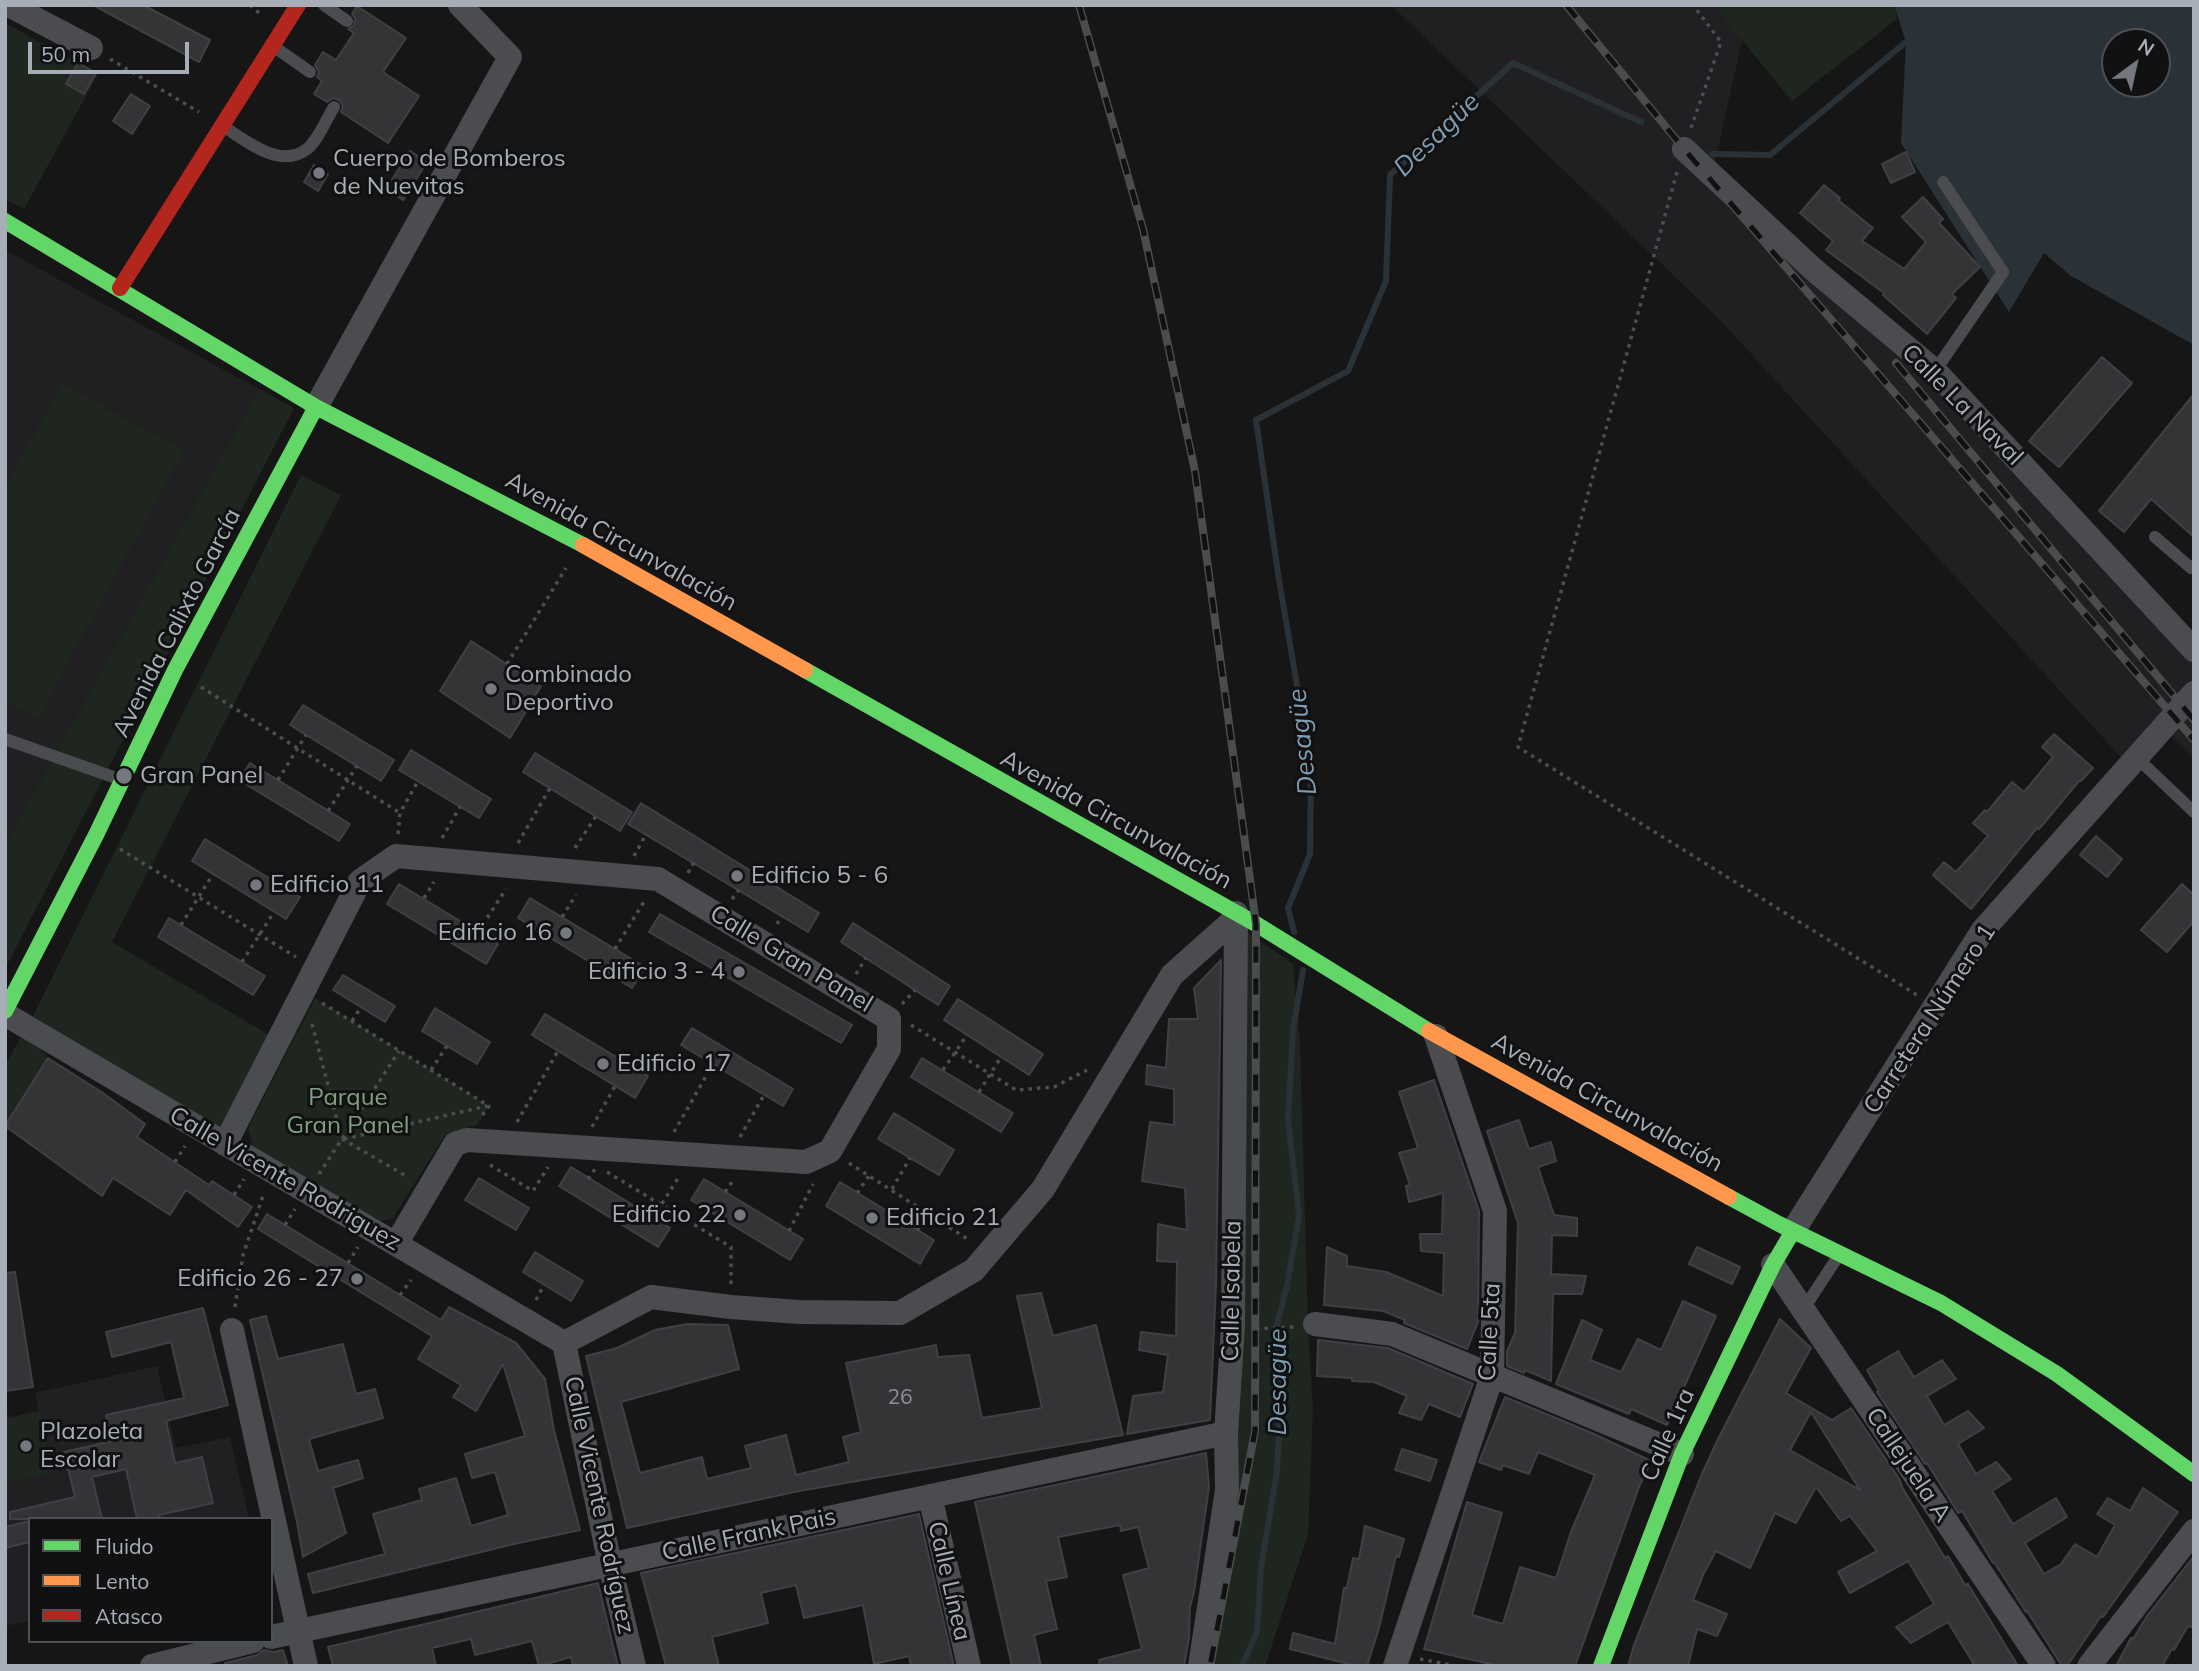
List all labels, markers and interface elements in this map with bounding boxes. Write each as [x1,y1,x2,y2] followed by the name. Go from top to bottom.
[32,28,192,72] scale bar
[2101,28,2171,98] north arrow
[2134,33,2159,61] text: N
[41,41,90,67] text: 50 m
[1388,87,1486,183] water label: Desagüe
[333,145,566,201] place label: Cuerpo de Bomberos de Nuevitas
[311,165,327,181] marker: Cuerpo de Bomberos de Nuevitas
[1895,338,2029,472] street label: Calle La Naval
[500,466,742,618] street label: Avenida Circunvalación
[107,504,247,742] street label: Avenida Calixto García
[505,661,632,717] place label: Combinado Deportivo
[483,681,499,697] marker: Combinado Deportivo
[1282,687,1324,797] water label: Desagüe
[995,744,1237,896] street label: Avenida Circunvalación
[140,762,263,790] place label: Gran Panel
[114,766,134,786] marker: Gran Panel
[751,862,888,890] place label: Edificio 5 - 6
[729,868,745,884] marker: Edificio 5 - 6
[270,871,384,899] place label: Edificio 11
[248,877,264,893] marker: Edificio 11
[705,899,877,1019] street label: Calle Gran Panel
[438,919,552,947] place label: Edificio 16
[1858,919,2002,1119] street label: Carretera Número 1
[558,925,574,941] marker: Edificio 16
[588,958,725,986] place label: Edificio 3 - 4
[731,964,747,980] marker: Edificio 3 - 4
[1486,1027,1728,1179] street label: Avenida Circunvalación
[617,1050,731,1078] place label: Edificio 17
[595,1056,611,1072] marker: Edificio 17
[286,1084,410,1140] park label: Parque Gran Panel
[164,1101,406,1257] street label: Calle Vicente Rodriguez
[612,1201,726,1229] place label: Edificio 22
[886,1204,1000,1232] place label: Edificio 21
[732,1207,748,1223] marker: Edificio 22
[864,1210,880,1226] marker: Edificio 21
[1216,1220,1248,1362] street label: Calle Isabela
[177,1265,343,1293] place label: Edificio 26 - 27
[349,1271,365,1287] marker: Edificio 26 - 27
[1473,1282,1507,1382] street label: Calle 5ta
[1262,1329,1294,1435] water label: Desagüe
[558,1374,640,1636] street label: Calle Vicente Rodríguez
[1635,1384,1701,1486] street label: Calle 1ra
[887,1385,913,1411] house number: 26
[1859,1402,1957,1528] street label: Callejuela A
[40,1418,143,1474] place label: Plazoleta Escolar
[18,1438,34,1454] marker: Plazoleta Escolar
[659,1502,839,1568] street label: Calle Frank Pais
[28,1517,273,1643] legend
[921,1519,977,1643] street label: Calle Línea
[95,1533,154,1559] text: Fluido
[95,1568,149,1594] text: Lento
[95,1603,163,1629] text: Atasco

